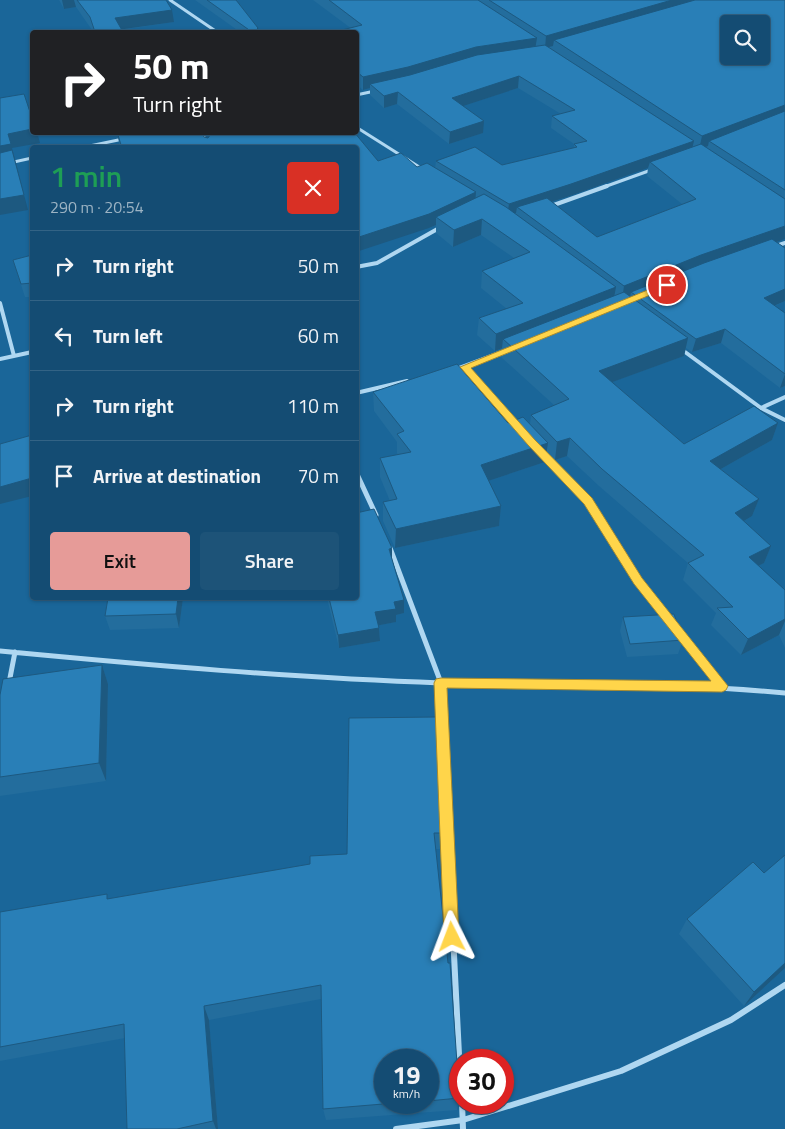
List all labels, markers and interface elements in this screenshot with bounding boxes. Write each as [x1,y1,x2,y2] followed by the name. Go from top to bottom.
[720,15,770,65] map controls
[720,15,770,65] button: search
[133,39,209,93] text: 50 m
[50,50,115,115] icon: right
[133,87,222,121] text: Turn right
[50,153,122,199] text: 1 min
[287,162,339,214] button: close
[50,195,144,219] text: 290 m · 20:54
[93,251,174,280] text: Turn right
[298,251,339,280] text: 50 m
[50,252,78,280] icon: right
[646,264,688,306] pin
[653,271,681,299] icon: arrive
[93,321,163,350] text: Turn left
[298,321,339,350] text: 60 m
[50,322,78,350] icon: left
[93,391,174,420] text: Turn right
[287,391,339,420] text: 110 m
[50,392,78,420] icon: right
[93,461,261,490] text: Arrive at destination
[298,461,339,490] text: 70 m
[50,462,78,490] icon: arrive
[50,532,190,590] button: Exit
[200,532,339,590] button: Share
[425,910,477,962] position arrow
[449,1049,514,1114] speed limit sign: 30
[392,1056,421,1094] text: 19
[393,1084,420,1103] text: km/h

